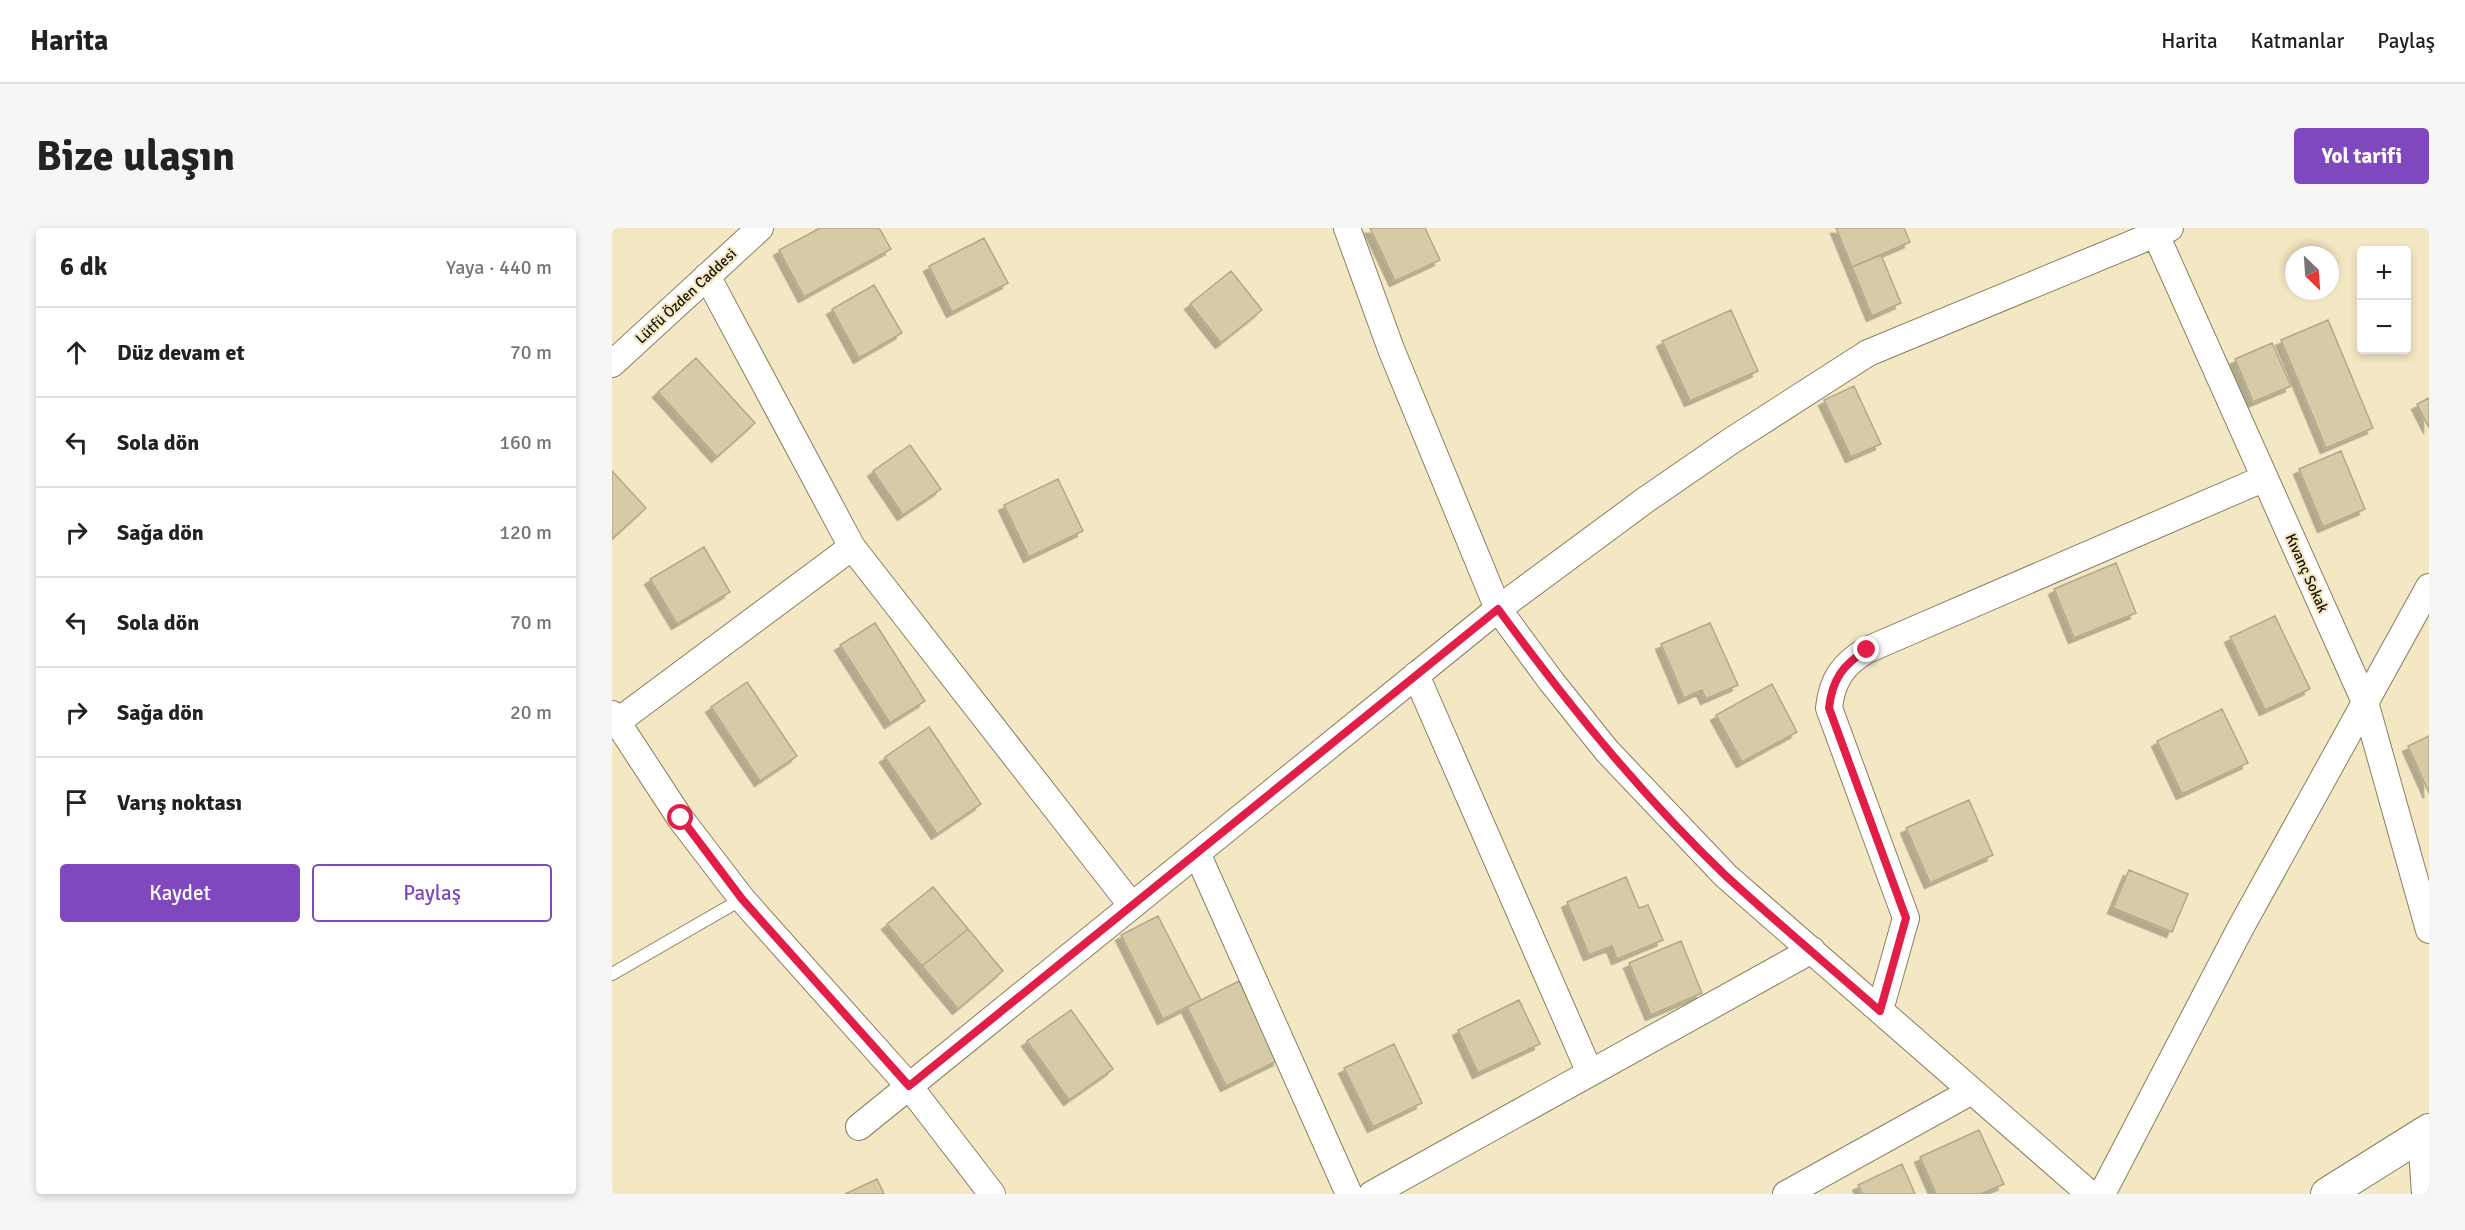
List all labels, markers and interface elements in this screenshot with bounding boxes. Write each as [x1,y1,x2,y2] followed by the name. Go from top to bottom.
[30,24,108,58] text: Harita
[2161,28,2218,54] text: Harita
[2251,28,2344,54] text: Katmanlar
[2377,28,2435,54] text: Paylaş
[2294,128,2429,184] button: Yol tarifi
[36,131,235,182] text: Bize ulaşın
[632,245,740,347] street label: Lütfü Özden Caddesi
[2285,246,2339,300] north arrow
[2357,246,2411,354] map controls
[2357,246,2411,300] button: +
[60,251,107,283] text: 6 dk
[446,255,552,280] text: Yaya · 440 m
[2357,300,2411,354] button: −
[60,336,93,369] icon: ahead
[117,339,245,366] text: Düz devam et
[510,340,552,365] text: 70 m
[60,426,93,459] icon: left
[117,429,199,456] text: Sola dön
[499,430,552,455] text: 160 m
[60,516,93,549] icon: right
[117,519,204,546] text: Sağa dön
[499,520,552,545] text: 120 m
[2282,531,2333,616] street label: Kıvanç Sokak
[60,606,93,639] icon: left
[117,609,199,636] text: Sola dön
[510,610,552,635] text: 70 m
[1853,636,1879,662] route end
[60,696,93,729] icon: right
[117,699,204,726] text: Sağa dön
[510,700,552,725] text: 20 m
[60,786,93,819] icon: arrive
[117,789,242,816] text: Varış noktası
[667,804,693,830] route start
[60,864,300,922] button: Kaydet
[312,864,552,922] button: Paylaş

